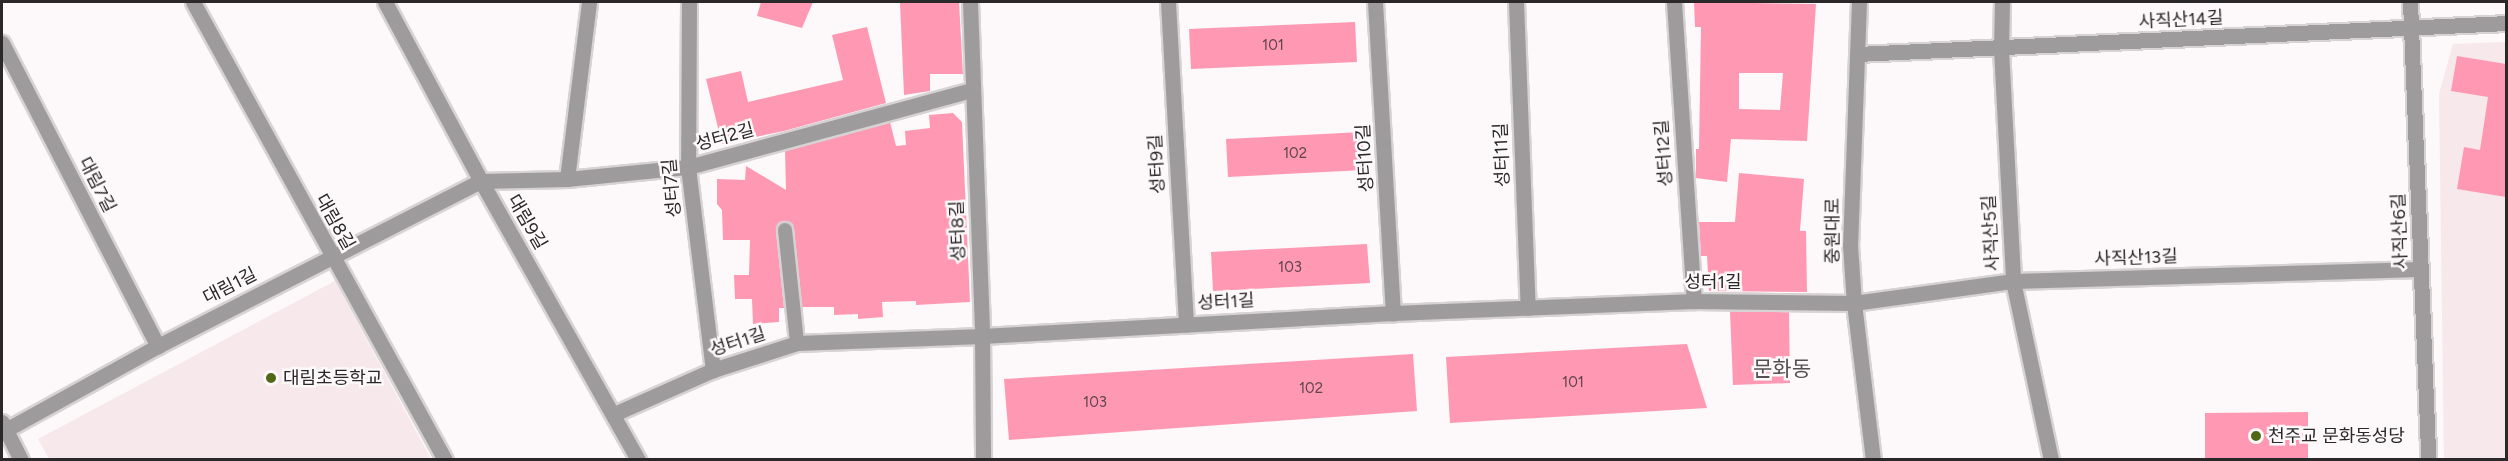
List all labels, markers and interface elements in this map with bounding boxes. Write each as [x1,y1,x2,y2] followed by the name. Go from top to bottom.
[2138,7,2224,33] street label: 사직산14길
[1262,37,1284,55] house number: 101
[693,119,757,155] street label: 성터2길
[1651,119,1677,187] street label: 성터12길
[1490,122,1514,188] street label: 성터11길
[1352,123,1378,193] street label: 성터10길
[1145,134,1169,194] street label: 성터9길
[1283,145,1307,163] house number: 102
[74,154,120,216] street label: 대림7길
[659,157,685,219] street label: 성터7길
[311,190,359,254] street label: 대림8길
[503,191,551,253] street label: 대림9길
[2388,192,2412,270] street label: 사직산6길
[1978,194,2004,272] street label: 사직산5길
[1822,198,1844,264] street label: 중원대로
[946,200,970,262] street label: 성터8길
[2094,246,2178,270] street label: 사직산13길
[1278,259,1302,277] house number: 103
[200,263,260,309] street label: 대림1길
[1684,271,1742,293] street label: 성터1길
[1197,290,1255,314] street label: 성터1길
[708,323,768,361] street label: 성터1길
[1753,356,1811,382] district label: 문화동
[283,367,382,389] place label: 대림초등학교
[264,371,278,385] marker: 대림초등학교
[1562,374,1584,392] house number: 101
[1299,380,1323,398] house number: 102
[1083,394,1107,412] house number: 103
[2268,425,2405,447] place label: 천주교 문화동성당
[2249,429,2263,443] marker: 천주교 문화동성당

